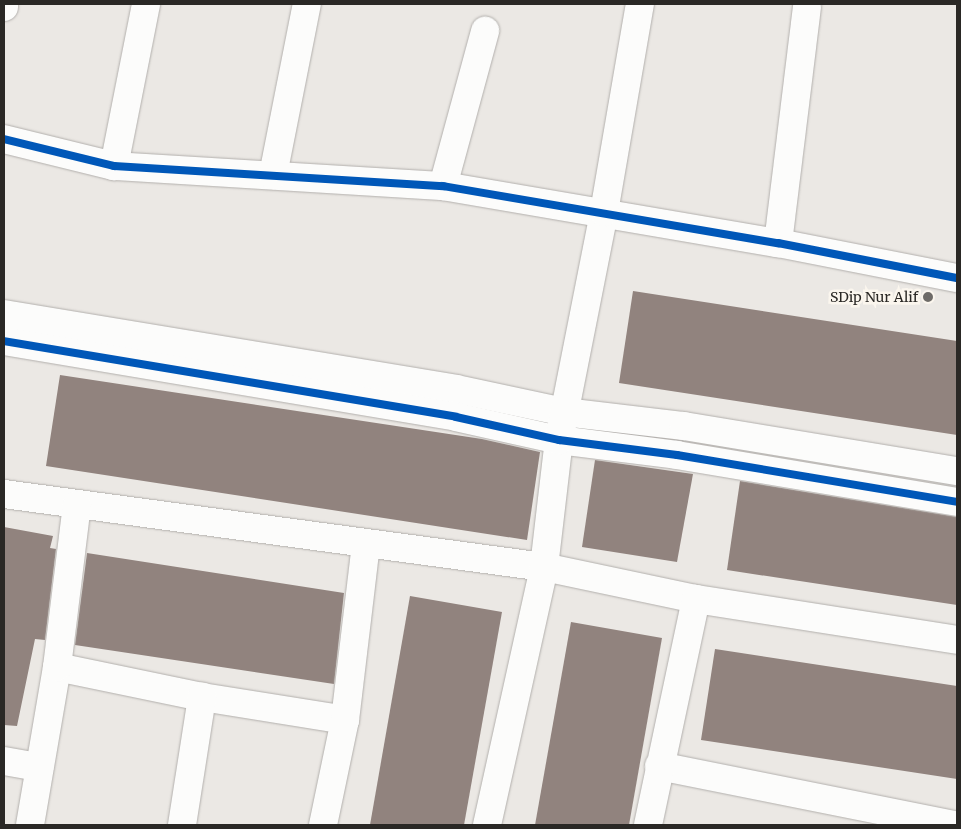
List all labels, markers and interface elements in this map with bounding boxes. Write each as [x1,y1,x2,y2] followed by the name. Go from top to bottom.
[830,289,918,305] place label: SDip Nur Alif
[922,291,934,303] marker: SDip Nur Alif

